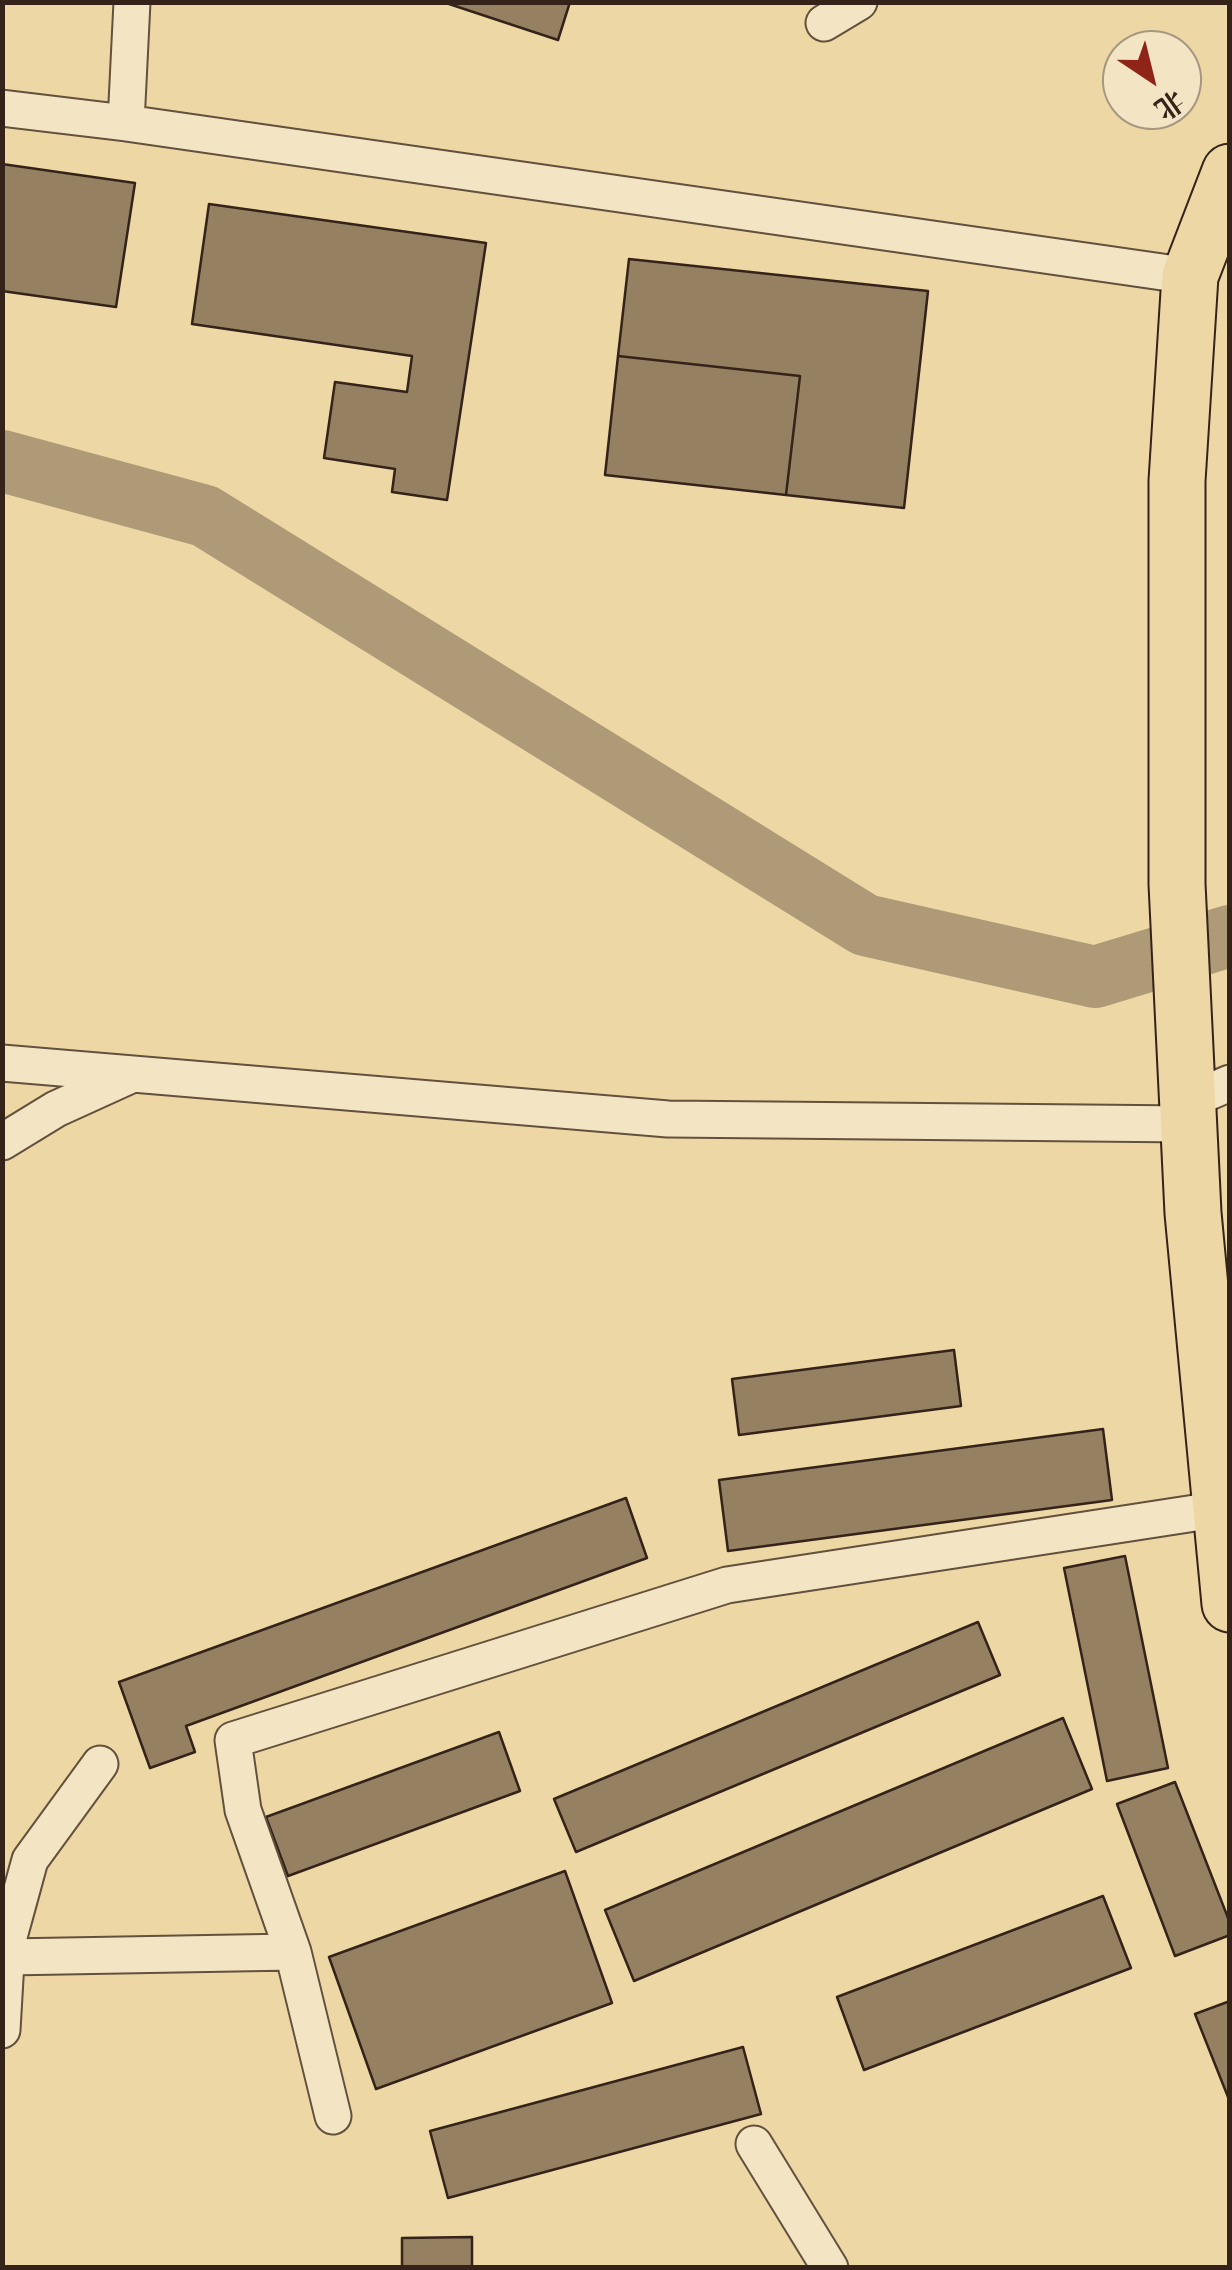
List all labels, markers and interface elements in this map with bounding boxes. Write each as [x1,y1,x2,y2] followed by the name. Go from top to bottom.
[1102,30,1202,130] north arrow
[1145,79,1191,127] text: 北

